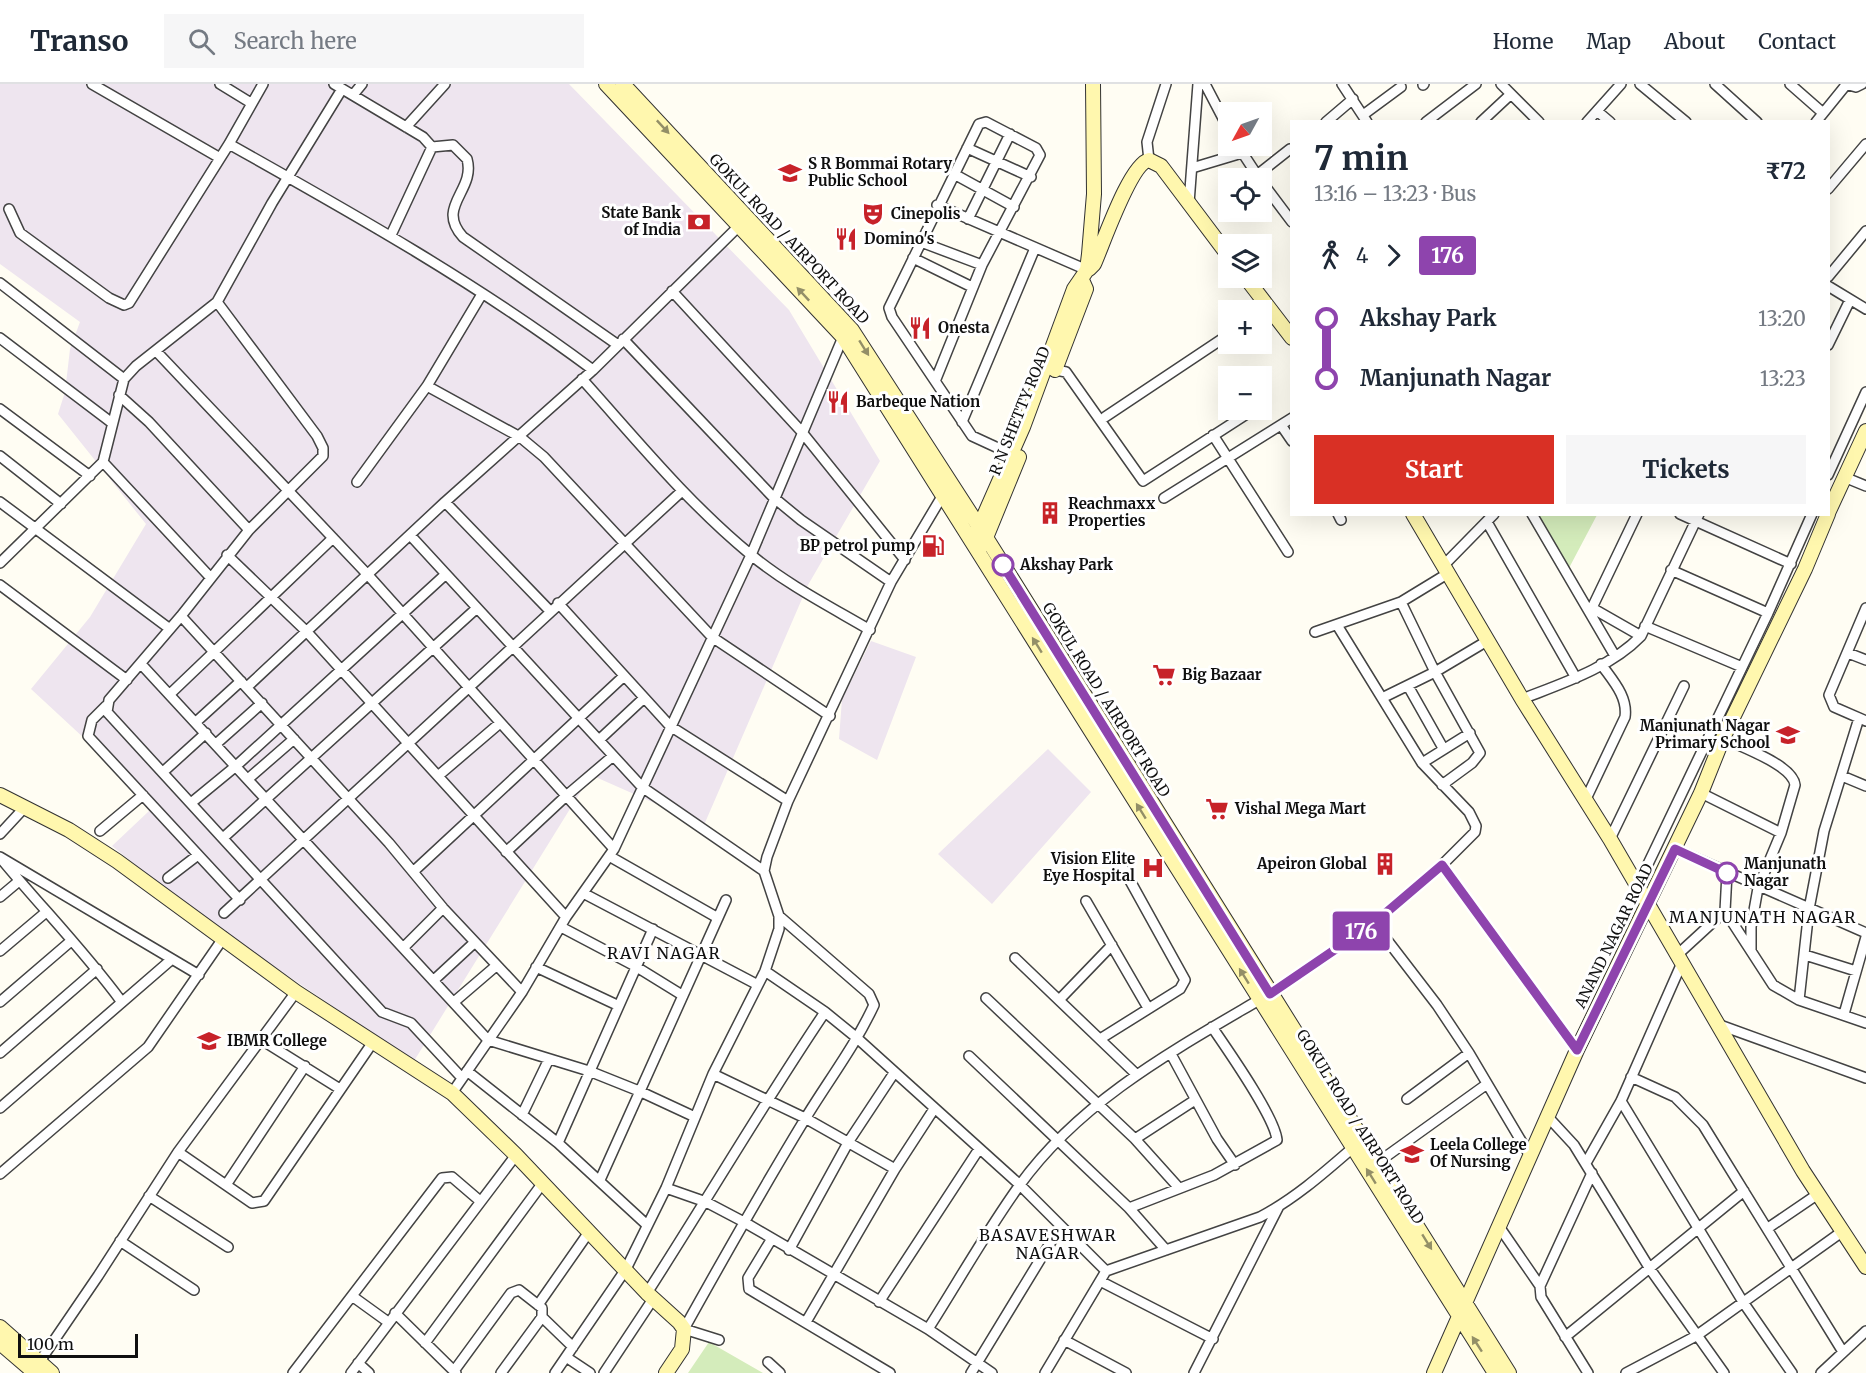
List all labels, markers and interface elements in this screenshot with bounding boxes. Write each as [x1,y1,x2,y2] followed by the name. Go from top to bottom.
[164,14,584,68] search box
[30,23,128,59] text: Transo
[185,25,218,58] icon: search
[233,27,357,55] text: Search here
[1493,28,1553,55] text: Home
[1586,28,1631,55] text: Map
[1664,28,1725,55] text: About
[1758,28,1836,55] text: Contact
[1218,102,1272,156] north arrow
[1218,102,1272,420] map controls
[655,119,669,133] one-way arrow
[1314,138,1408,179] text: 7 min
[705,150,873,328] street label: GOKUL ROAD / AIRPORT ROAD
[808,154,952,190] place label: S R Bommai Rotary Public School
[1765,157,1806,185] text: ₹72
[777,160,803,186] school or university icon: S R Bommai Rotary Public School
[1218,168,1272,222] button: locate
[1314,181,1476,206] text: 13:16 – 13:23 · Bus
[860,201,886,227] theatre icon: Cinepolis
[601,203,682,239] place label: State Bank of India
[891,204,961,223] place label: Cinepolis
[686,209,712,235] bank icon: State Bank of India
[833,226,859,252] restaurant icon: Domino's
[864,229,935,248] place label: Domino's
[1218,234,1272,288] button: layers
[1314,239,1347,272] icon: walk
[1377,239,1410,272] icon: forward
[1431,242,1464,269] text: 176
[1356,243,1368,268] text: 4
[796,287,810,302] one-way arrow
[1218,300,1272,354] button: +
[1360,304,1496,332] text: Akshay Park
[1758,306,1806,331] text: 13:20
[907,315,933,341] restaurant icon: Onesta
[938,318,990,337] place label: Onesta
[859,340,870,356] one-way arrow
[985,344,1054,478] street label: R N SHETTY ROAD
[1360,364,1551,392] text: Manjunath Nagar
[1218,366,1272,420] button: −
[1760,366,1806,391] text: 13:23
[825,389,851,415] restaurant icon: Barbeque Nation
[856,392,980,411] place label: Barbeque Nation
[1314,435,1554,504] button: Start
[1566,435,1806,504] button: Tickets
[1068,494,1156,530] place label: Reachmaxx Properties
[1037,500,1063,526] building icon: Reachmaxx Properties
[920,533,946,559] fuel station icon: BP petrol pump
[800,536,915,555] place label: BP petrol pump
[992,554,1014,576] marker: Akshay Park
[1019,555,1113,574] place label: Akshay Park
[1039,599,1174,801] street label: GOKUL ROAD / AIRPORT ROAD
[1032,637,1043,654] one-way arrow
[1151,662,1177,688] supermarket icon: Big Bazaar
[1182,665,1262,684] place label: Big Bazaar
[1640,716,1770,752] place label: Manjunath Nagar Primary School
[1775,722,1801,748] school or university icon: Manjunath Nagar Primary School
[1204,796,1230,822] supermarket icon: Vishal Mega Mart
[1234,799,1366,818] place label: Vishal Mega Mart
[1135,803,1146,819] one-way arrow
[1043,849,1135,885] place label: Vision Elite Eye Hospital
[1372,851,1398,877] building icon: Apeiron Global
[1256,854,1367,873] place label: Apeiron Global
[1744,854,1826,890] place label: Manjunath Nagar
[1140,855,1166,881] hospital icon: Vision Elite Eye Hospital
[1570,860,1657,1012] street label: ANAND NAGAR ROAD
[1716,862,1738,884] marker: Manjunath Nagar
[1669,907,1857,927] district label: MANJUNATH NAGAR
[1326,912,1396,950] line badge: 176
[1345,918,1377,945] text: 176
[607,943,721,963] district label: RAVI NAGAR
[1239,968,1250,984] one-way arrow
[1293,1026,1428,1228] street label: GOKUL ROAD / AIRPORT ROAD
[196,1028,222,1054] school or university icon: IBMR College
[227,1031,327,1050] place label: IBMR College
[1430,1135,1527,1171] place label: Leela College Of Nursing
[1399,1141,1425,1167] school or university icon: Leela College Of Nursing
[1366,1168,1377,1184] one-way arrow
[979,1225,1117,1263] district label: BASAVESHWAR NAGAR
[1421,1234,1432,1250] one-way arrow
[18,1331,138,1358] scale bar
[27,1334,74,1354] text: 100 m
[1471,1336,1482,1352] one-way arrow

